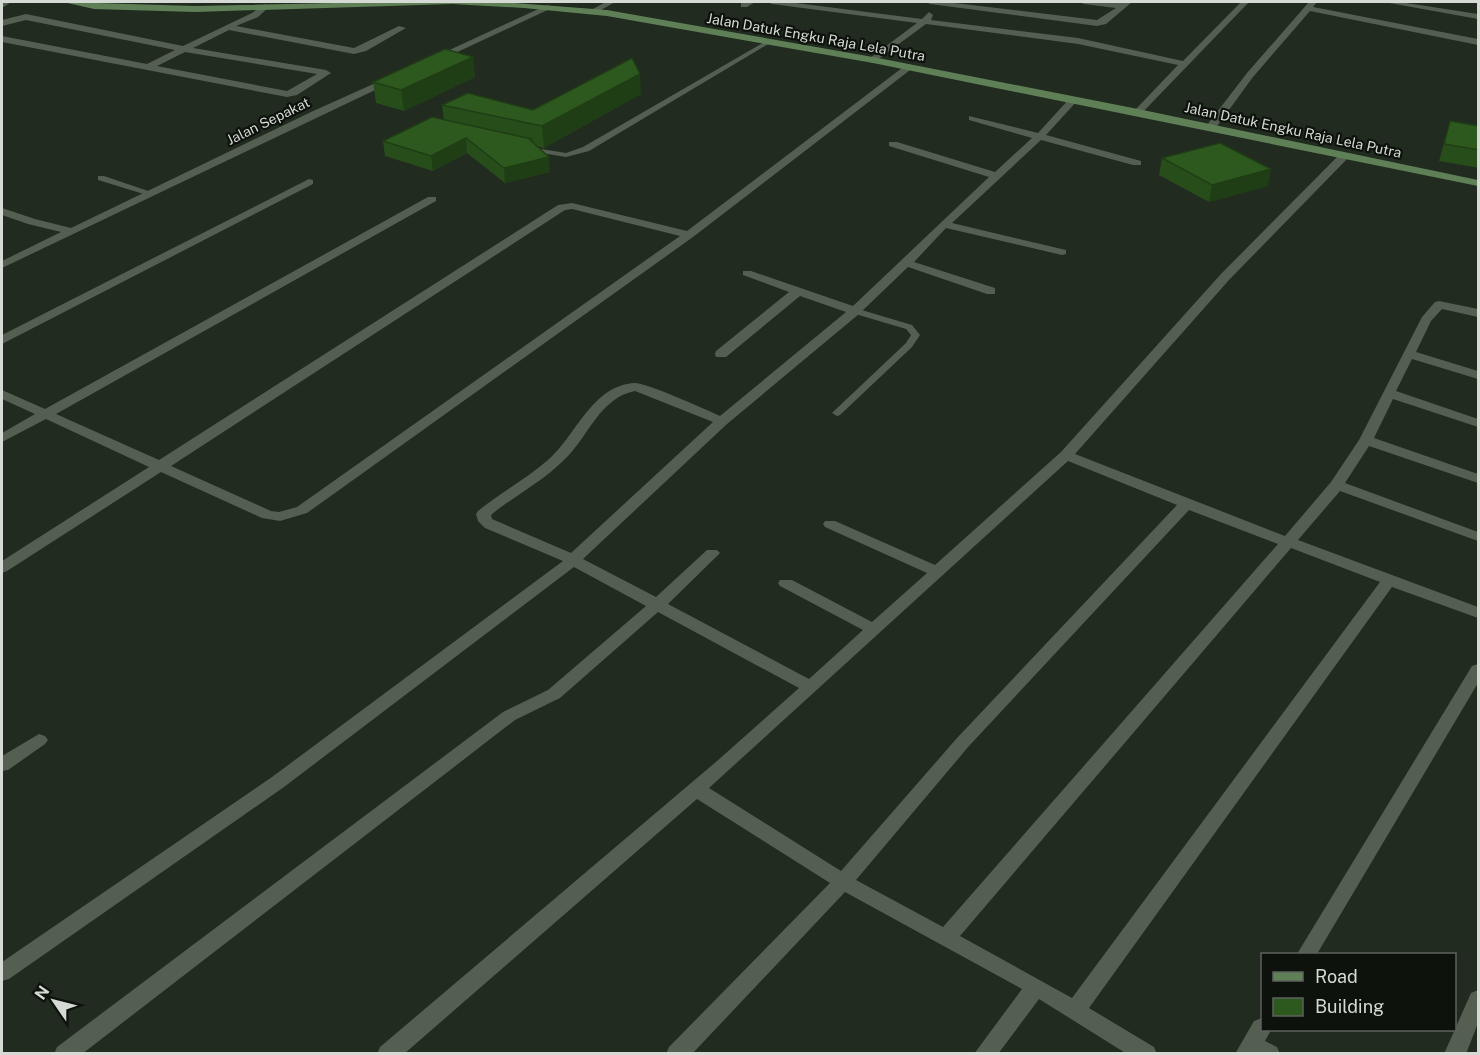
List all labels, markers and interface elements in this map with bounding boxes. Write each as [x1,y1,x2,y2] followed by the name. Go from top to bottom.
[706,10,926,64] street label: Jalan Datuk Engku Raja Lela Putra
[224,94,312,148] street label: Jalan Sepakat
[1183,99,1403,161] street label: Jalan Datuk Engku Raja Lela Putra
[1261,953,1456,1031] legend
[1315,966,1358,987] text: Road
[24,971,84,1031] north arrow
[31,982,53,1003] text: N
[1315,996,1384,1017] text: Building

